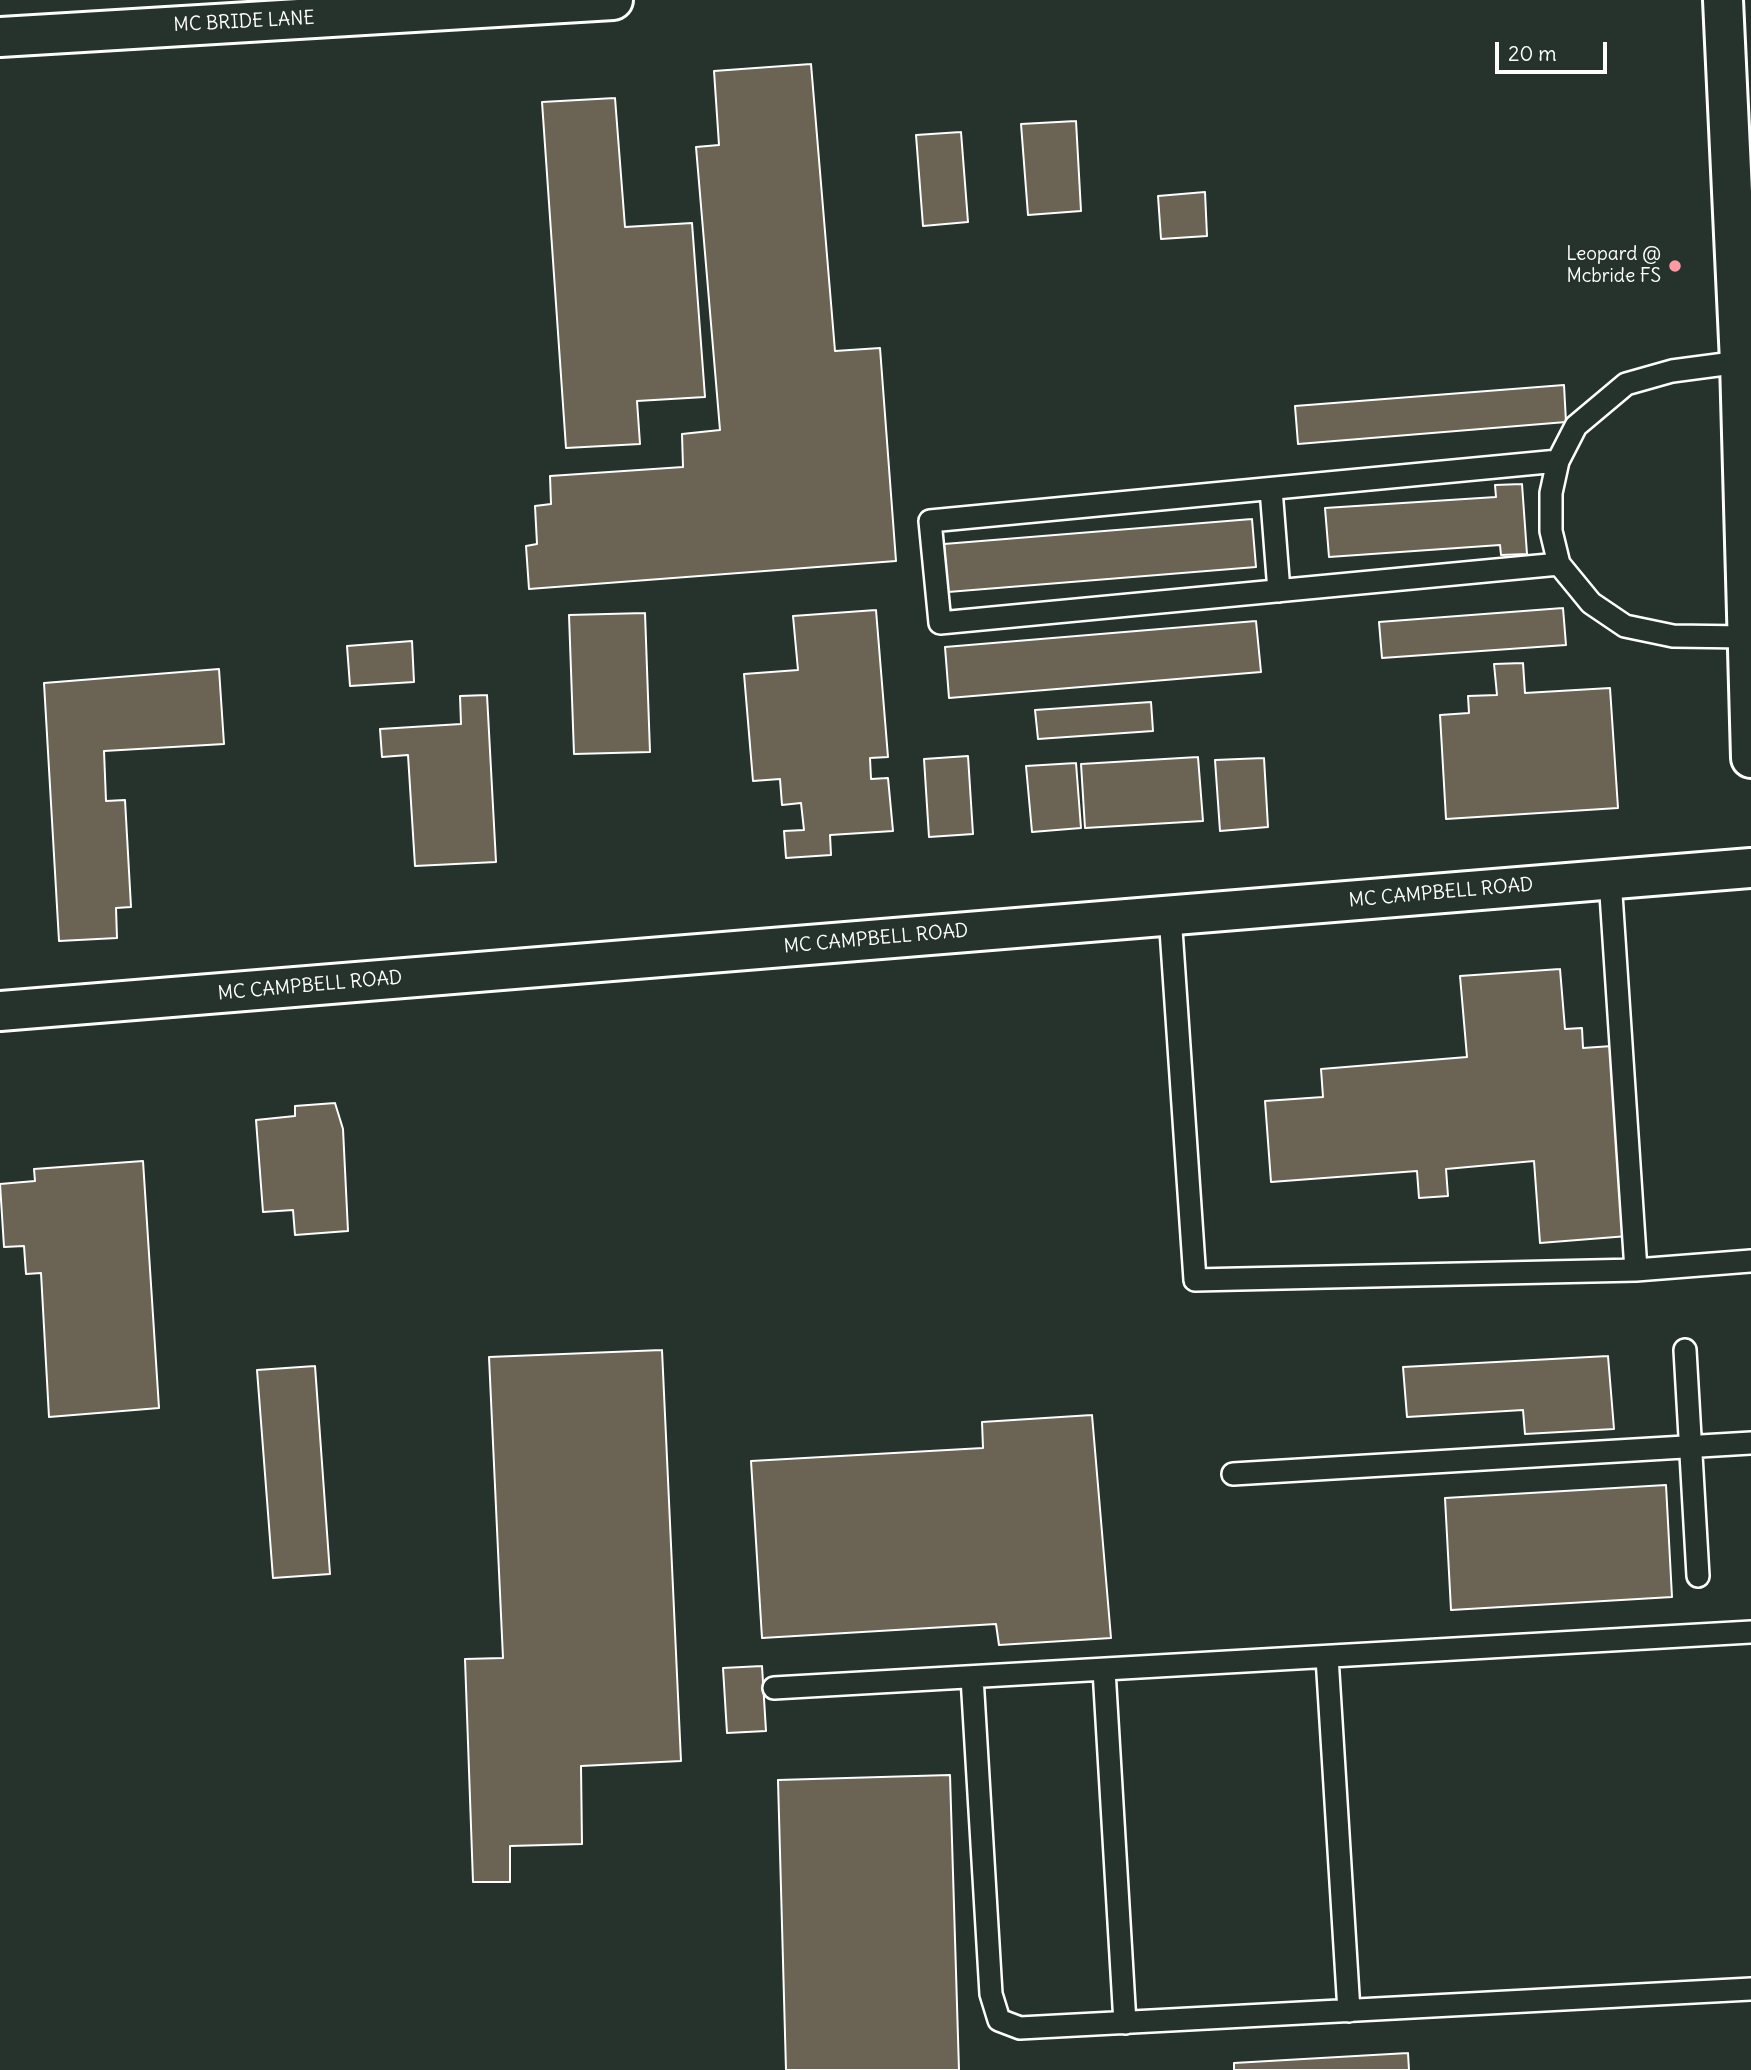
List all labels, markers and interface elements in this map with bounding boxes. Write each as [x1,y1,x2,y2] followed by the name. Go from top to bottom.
[173,7,315,37] street label: MC BRIDE LANE
[1499,28,1611,72] scale bar
[1508,40,1557,67] text: 20 m
[1566,244,1661,288] place label: Leopard @ Mcbride FS
[1667,258,1683,274] marker: Leopard @ Mcbride FS
[1348,874,1534,912] street label: MC CAMPBELL ROAD
[783,920,969,958] street label: MC CAMPBELL ROAD
[217,967,403,1005] street label: MC CAMPBELL ROAD

